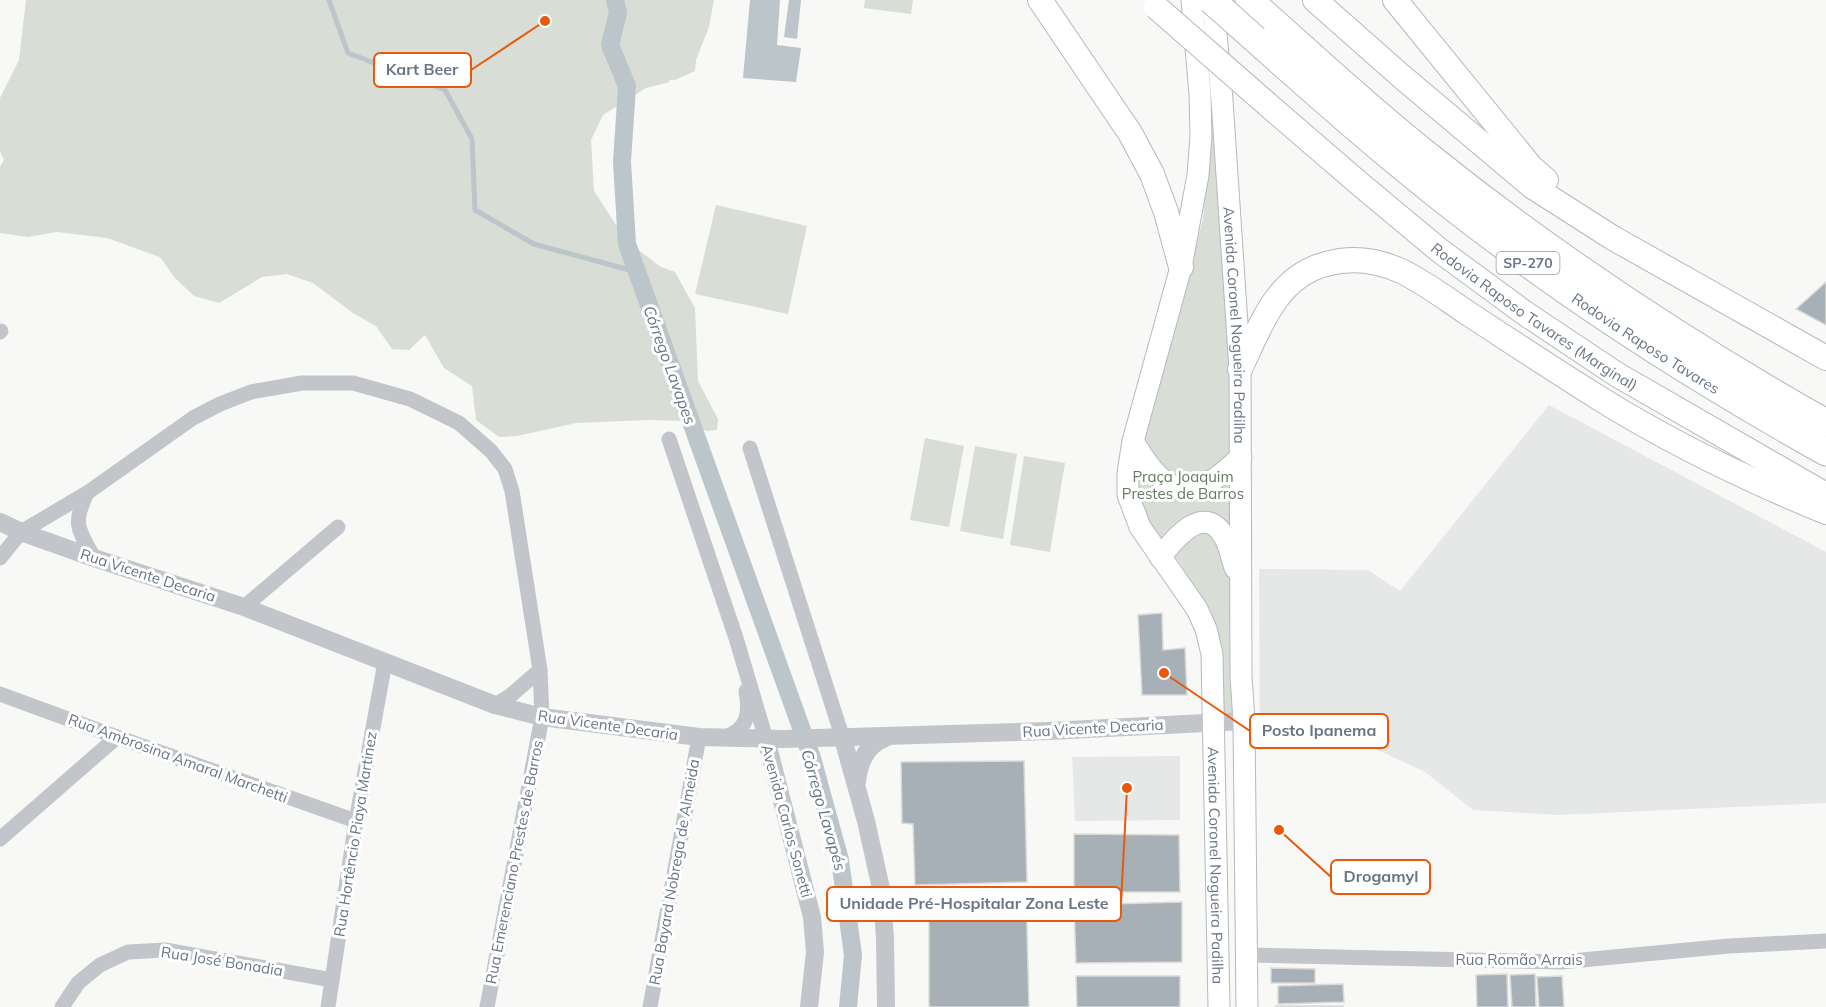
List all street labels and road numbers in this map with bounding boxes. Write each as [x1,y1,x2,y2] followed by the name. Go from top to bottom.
[1220,206,1250,444] street label: Avenida Coronel Nogueira Padilha
[1427,238,1641,394] street label: Rodovia Raposo Tavares (Marginal)
[1496,252,1559,274] road number: SP-270
[1568,288,1724,398] street label: Rodovia Raposo Tavares
[78,544,218,606] street label: Rua Vicente Decaria
[537,706,679,744] street label: Rua Vicente Decaria
[66,709,290,807] street label: Rua Ambrosina Amaral Marchetti
[1022,715,1164,741] street label: Rua Vicente Decaria
[329,730,381,938] street label: Rua Hortêncio Piaya Martinez
[481,739,547,985] street label: Rua Emerenciano Prestes de Barros
[757,742,817,900] street label: Avenida Carlos Sonetti
[1204,746,1228,984] street label: Avenida Coronel Nogueira Padilha
[645,758,703,986] street label: Rua Bayard Nobrega de Almeida
[160,942,284,980] street label: Rua José Bonadia
[1455,950,1583,969] street label: Rua Romão Arrais

